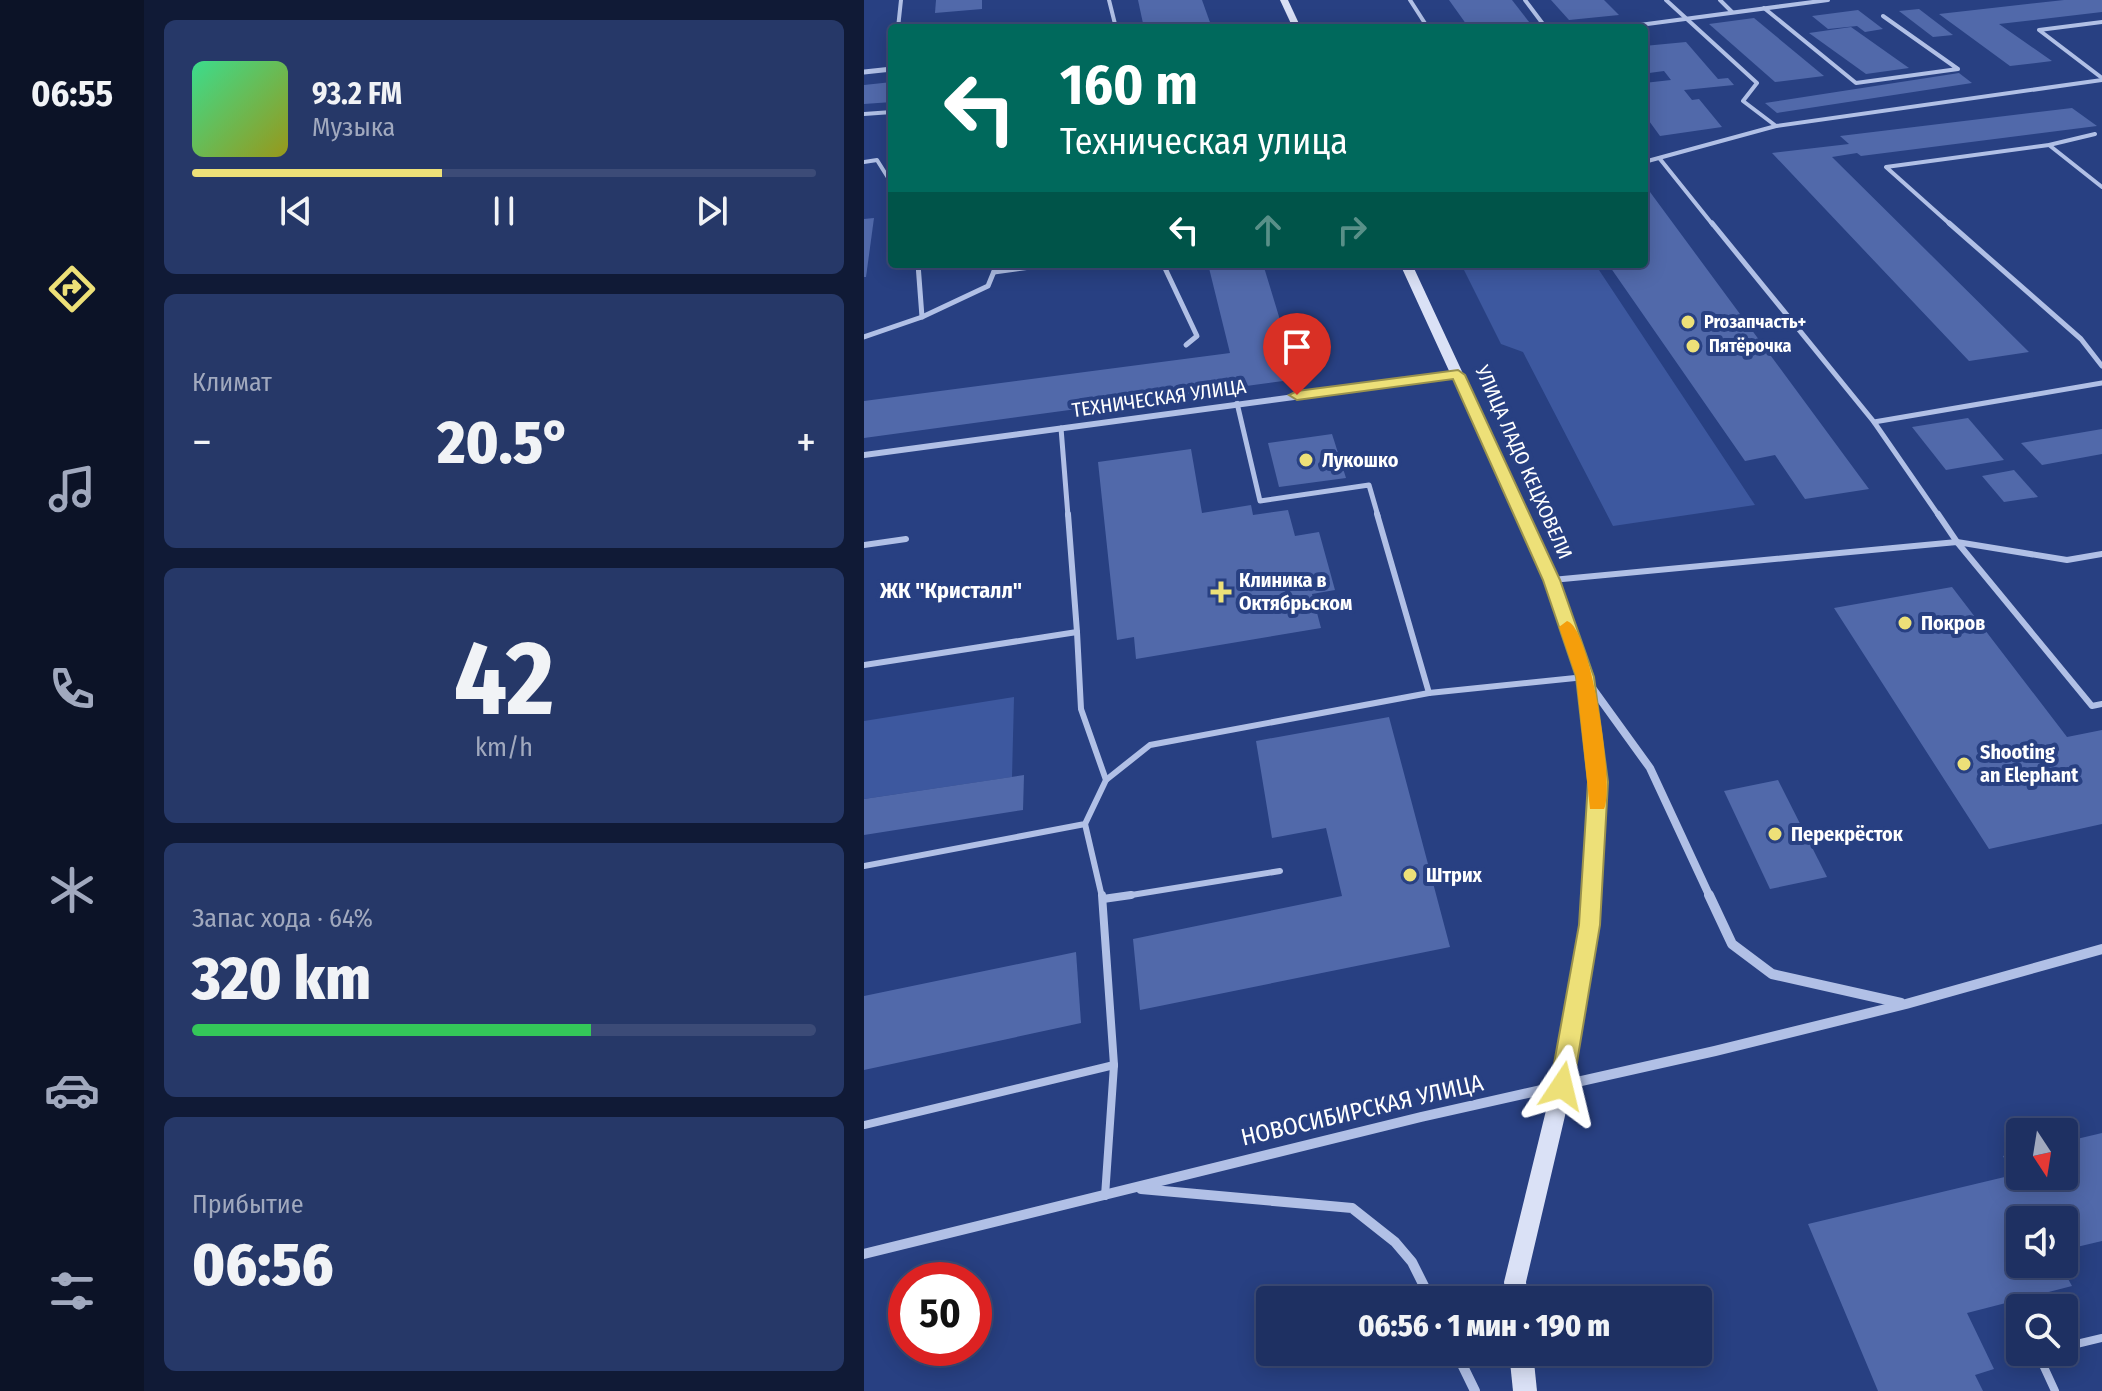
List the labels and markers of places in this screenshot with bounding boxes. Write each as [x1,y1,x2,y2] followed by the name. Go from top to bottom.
[1704,311,1806,333] place label: Proзапчасть+
[1263,313,1331,395] pin
[1679,313,1697,331] marker: Proзапчасть+
[1709,335,1791,357] place label: Пятёрочка
[1684,337,1702,355] marker: Пятёрочка
[1322,448,1399,472] place label: Лукошко
[1297,451,1315,469] marker: Лукошко
[1239,568,1352,615] place label: Клиника в Октябрьском
[1210,581,1232,603] marker: Клиника в Октябрьском
[1921,611,1985,635] place label: Покров
[1896,614,1914,632] marker: Покров
[1980,740,2079,787] place label: Shooting an Elephant
[1955,755,1973,773] marker: Shooting an Elephant
[1791,822,1904,846] place label: Перекрёсток
[1766,825,1784,843] marker: Перекрёсток
[1426,863,1483,887] place label: Штрих
[1401,866,1419,884] marker: Штрих

